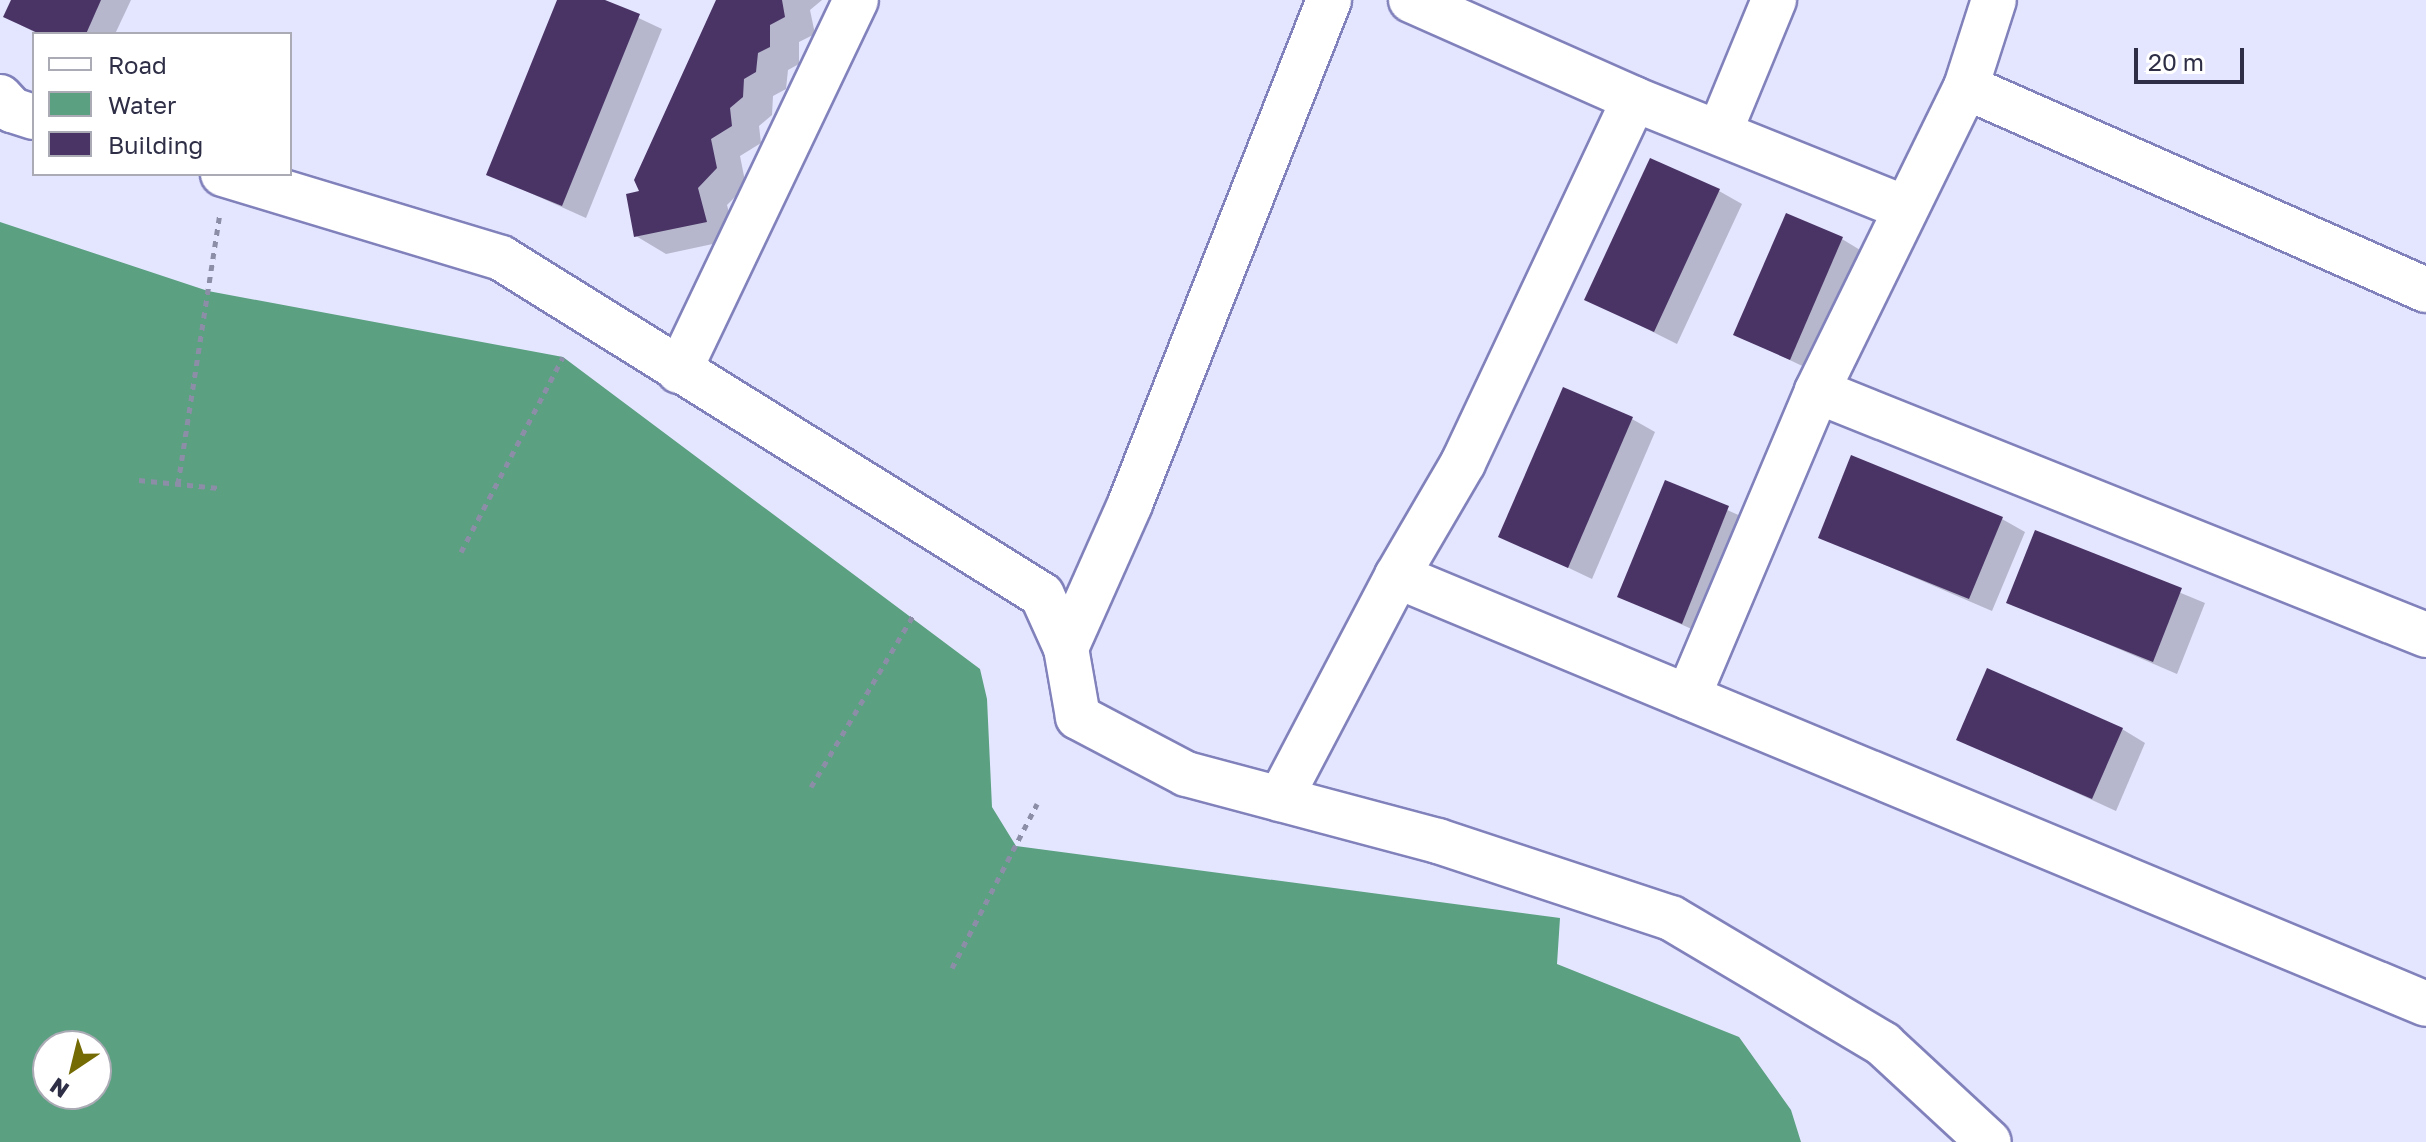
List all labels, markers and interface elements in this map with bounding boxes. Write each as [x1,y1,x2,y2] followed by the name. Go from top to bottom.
[32,32,292,176] legend
[2138,32,2248,82] scale bar
[2148,47,2204,76] text: 20 m
[108,50,167,79] text: Road
[108,90,176,119] text: Water
[108,130,203,159] text: Building
[32,1030,112,1110] north arrow
[45,1073,74,1104] text: N

